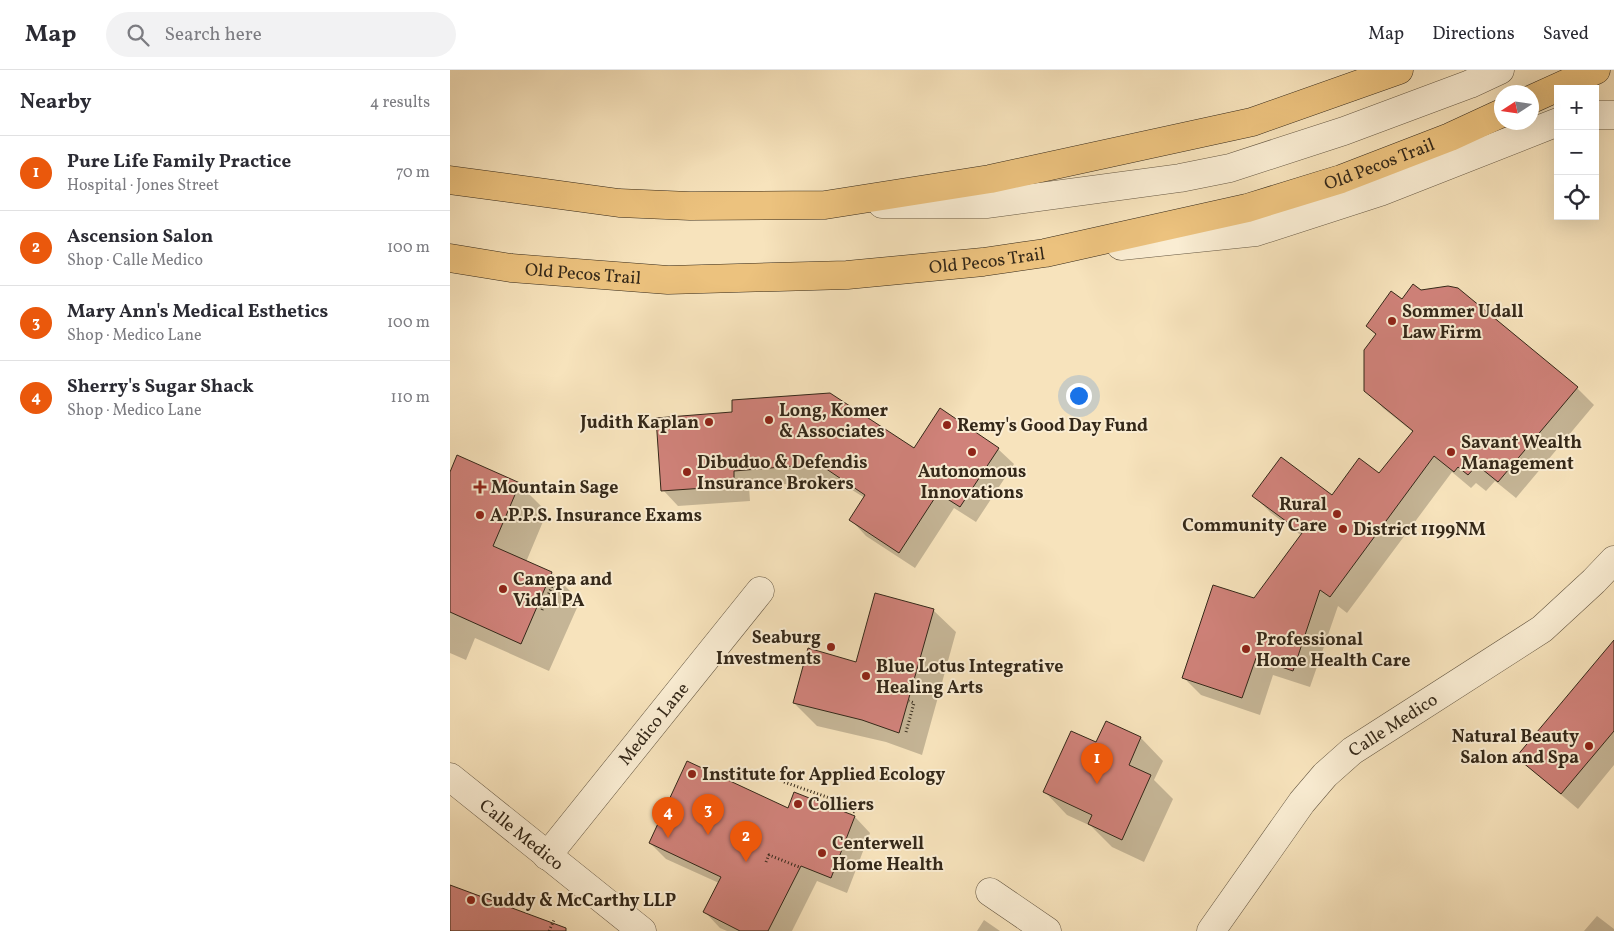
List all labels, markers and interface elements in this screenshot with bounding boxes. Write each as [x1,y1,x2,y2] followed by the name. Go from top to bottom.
[106,12,456,57] search box
[25,18,76,52] text: Map
[124,21,152,49] icon: search
[164,22,262,48] text: Search here
[1368,22,1404,47] text: Map
[1432,22,1515,47] text: Directions
[1543,22,1589,47] text: Saved
[1494,85,1539,130] north arrow
[1554,85,1599,220] map controls
[1554,85,1599,130] button: +
[20,88,91,117] text: Nearby
[370,92,430,114] text: 4 results
[1554,130,1599,175] button: −
[1321,133,1439,197] street label: Old Pecos Trail
[67,149,291,175] text: Pure Life Family Practice
[33,162,39,184] text: 1
[396,162,430,184] text: 70 m
[67,175,219,197] text: Hospital · Jones Street
[1554,175,1599,220] button: locate
[67,224,213,250] text: Ascension Salon
[32,237,40,259] text: 2
[387,237,430,259] text: 100 m
[928,242,1047,281] street label: Old Pecos Trail
[67,250,203,272] text: Shop · Calle Medico
[524,258,642,292] street label: Old Pecos Trail
[67,299,328,325] text: Mary Ann's Medical Esthetics
[1402,300,1524,346] place label: Sommer Udall Law Firm
[32,312,40,334] text: 3
[387,312,430,334] text: 100 m
[1386,315,1398,327] marker: Sommer Udall Law Firm
[67,325,202,347] text: Shop · Medico Lane
[67,374,254,400] text: Sherry's Sugar Shack
[1066,383,1092,409] your location
[31,387,41,409] text: 4
[391,387,430,409] text: 110 m
[779,399,889,445] place label: Long, Komer & Associates
[67,400,202,422] text: Shop · Medico Lane
[579,411,699,436] place label: Judith Kaplan
[763,414,775,426] marker: Long, Komer & Associates
[957,414,1148,439] place label: Remy's Good Day Fund
[703,416,715,428] marker: Judith Kaplan
[941,419,953,431] marker: Remy's Good Day Fund
[1461,431,1582,477] place label: Savant Wealth Management
[966,446,978,458] marker: Autonomous Innovations
[1445,446,1457,458] marker: Savant Wealth Management
[697,451,868,497] place label: Dibuduo & Defendis Insurance Brokers
[918,460,1026,506] place label: Autonomous Innovations
[681,466,693,478] marker: Dibuduo & Defendis Insurance Brokers
[491,476,618,501] place label: Mountain Sage
[473,480,487,494] marker: Mountain Sage
[1182,493,1327,539] place label: Rural Community Care
[490,504,702,529] place label: A.P.P.S. Insurance Exams
[1331,508,1343,520] marker: Rural Community Care
[474,509,486,521] marker: A.P.P.S. Insurance Exams
[1353,518,1486,543] place label: District 1199NM
[1337,523,1349,535] marker: District 1199NM
[513,568,612,614] place label: Canepa and Vidal PA
[497,583,509,595] marker: Canepa and Vidal PA
[716,626,821,672] place label: Seaburg Investments
[1256,628,1411,674] place label: Professional Home Health Care
[825,641,837,653] marker: Seaburg Investments
[1240,643,1252,655] marker: Professional Home Health Care
[876,655,1063,701] place label: Blue Lotus Integrative Healing Arts
[860,670,872,682] marker: Blue Lotus Integrative Healing Arts
[614,678,696,771] street label: Medico Lane
[1344,688,1443,764] street label: Calle Medico
[1452,725,1579,771] place label: Natural Beauty Salon and Spa
[1583,740,1595,752] marker: Natural Beauty Salon and Spa
[1081,743,1113,784] pin: 1
[702,763,945,788] place label: Institute for Applied Ecology
[686,768,698,780] marker: Institute for Applied Ecology
[808,793,874,818] place label: Colliers
[473,794,568,877] street label: Calle Medico
[692,794,724,835] pin: 3
[652,797,684,838] pin: 4
[792,798,804,810] marker: Colliers
[730,821,762,862] pin: 2
[832,832,944,878] place label: Centerwell Home Health
[816,847,828,859] marker: Centerwell Home Health
[481,889,676,914] place label: Cuddy & McCarthy LLP
[465,894,477,906] marker: Cuddy & McCarthy LLP

